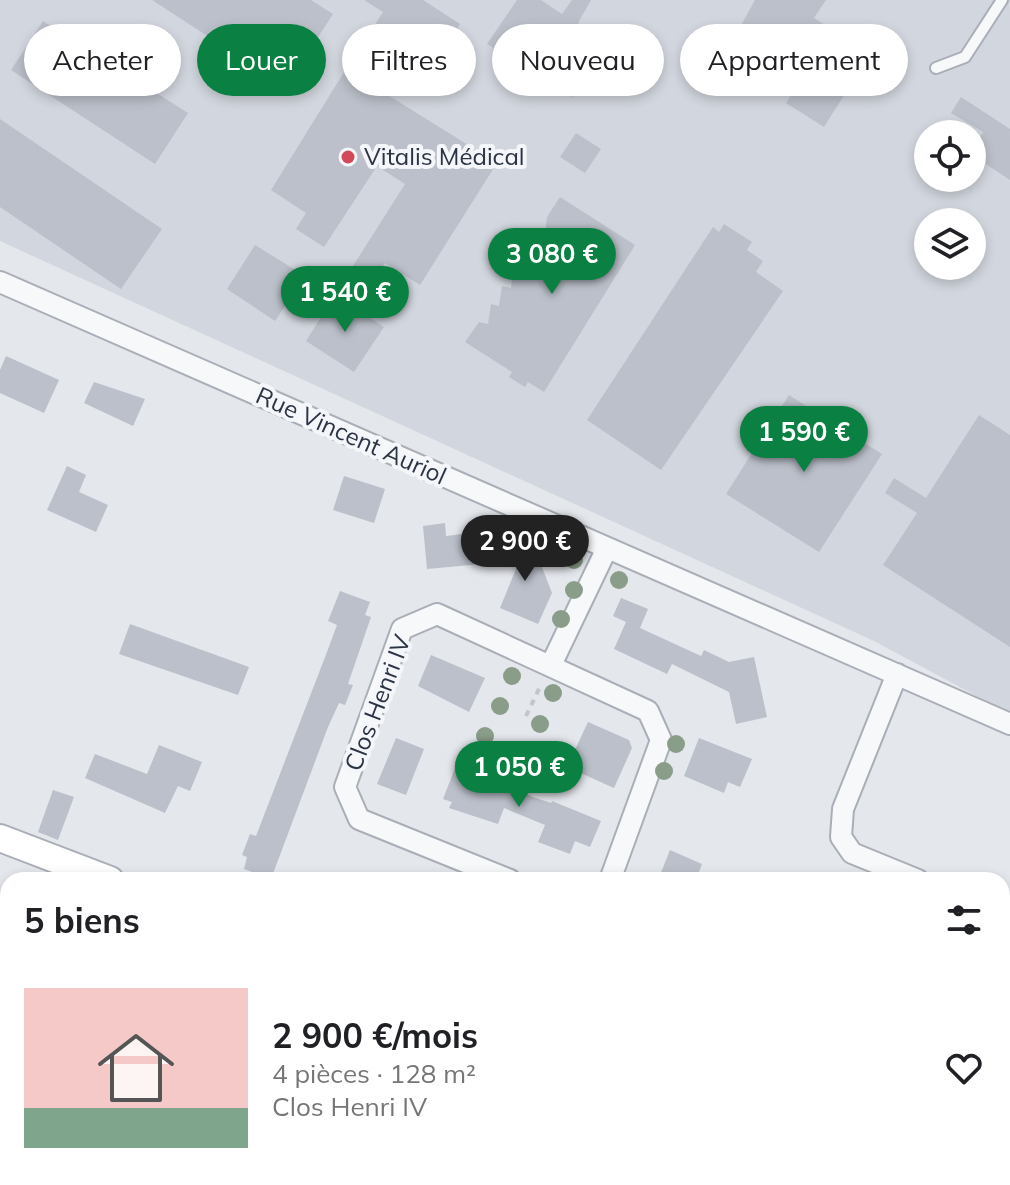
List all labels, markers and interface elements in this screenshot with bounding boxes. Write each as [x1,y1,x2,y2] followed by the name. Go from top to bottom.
[24,24,181,96] chip: Acheter
[197,24,326,96] chip: Louer
[342,24,476,96] chip: Filtres
[492,24,664,96] chip: Nouveau
[680,24,908,96] chip: Appartement
[914,120,986,280] map controls
[914,120,986,192] button: locate
[364,141,525,171] place label: Vitalis Médical
[339,148,357,166] marker: Vitalis Médical
[914,208,986,280] button: layers
[478,228,626,296] pin: 3 080 €
[506,237,598,270] text: 3 080 €
[271,266,419,334] pin: 1 540 €
[299,275,391,308] text: 1 540 €
[252,380,451,490] street label: Rue Vincent Auriol
[730,406,878,474] pin: 1 590 €
[758,415,850,448] text: 1 590 €
[451,515,599,583] pin: 2 900 €
[479,524,571,557] text: 2 900 €
[337,630,417,775] street label: Clos Henri IV
[445,741,593,809] pin: 1 050 €
[473,750,565,783] text: 1 050 €
[942,898,986,942] icon: filters
[24,899,140,942] text: 5 biens
[272,1014,478,1057] text: 2 900 €/mois
[88,1020,184,1116] icon: home
[942,1046,986,1090] icon: heart
[272,1057,476,1090] text: 4 pièces · 128 m²
[272,1090,427,1123] text: Clos Henri IV

